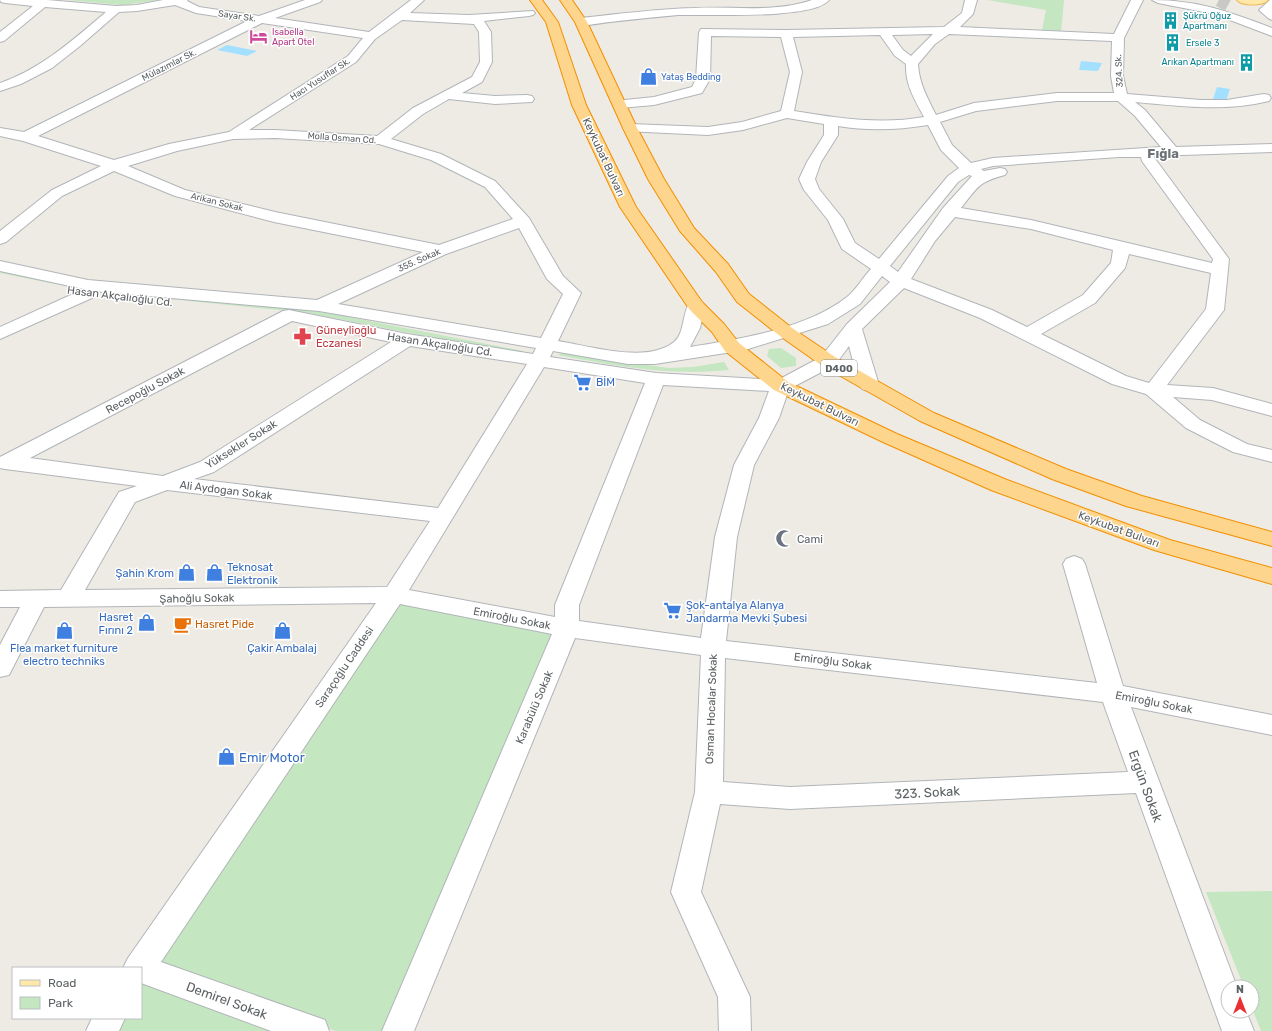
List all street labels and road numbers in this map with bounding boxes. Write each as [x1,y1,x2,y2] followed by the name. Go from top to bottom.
[217,8,257,24] street label: Sayar Sk.
[140,47,198,83] street label: Mülazımlar Sk.
[1113,54,1125,88] street label: 324. Sk.
[288,56,352,102] street label: Hacı Yusuflar Sk.
[580,116,628,199] street label: Keykubat Bulvarı
[307,131,377,145] street label: Molla Osman Cd.
[190,191,245,213] street label: Arikan Sokak
[396,246,442,274] street label: 355. Sokak
[66,284,174,309] street label: Hasan Akçalıoğlu Cd.
[386,330,494,359] street label: Hasan Akçalıoğlu Cd.
[821,360,857,376] road number: D400
[104,364,187,417] street label: Recepoğlu Sokak
[778,380,861,429] street label: Keykubat Bulvarı
[203,417,280,472] street label: Yüksekler Sokak
[179,478,273,503] street label: Ali Aydogan Sokak
[1076,509,1161,550] street label: Keykubat Bulvarı
[159,591,235,606] street label: Şahoğlu Sokak
[472,605,552,632] street label: Emiroğlu Sokak
[312,624,376,710] street label: Saraçoğlu Caddesi
[793,650,873,673] street label: Emiroğlu Sokak
[703,653,720,764] street label: Osman Hocalar Sokak
[513,668,556,746] street label: Karabülü Sokak
[1114,689,1194,716] street label: Emiroğlu Sokak
[1125,748,1166,825] street label: Ergün Sokak
[894,783,961,802] street label: 323. Sokak
[184,979,270,1022] street label: Demirel Sokak

